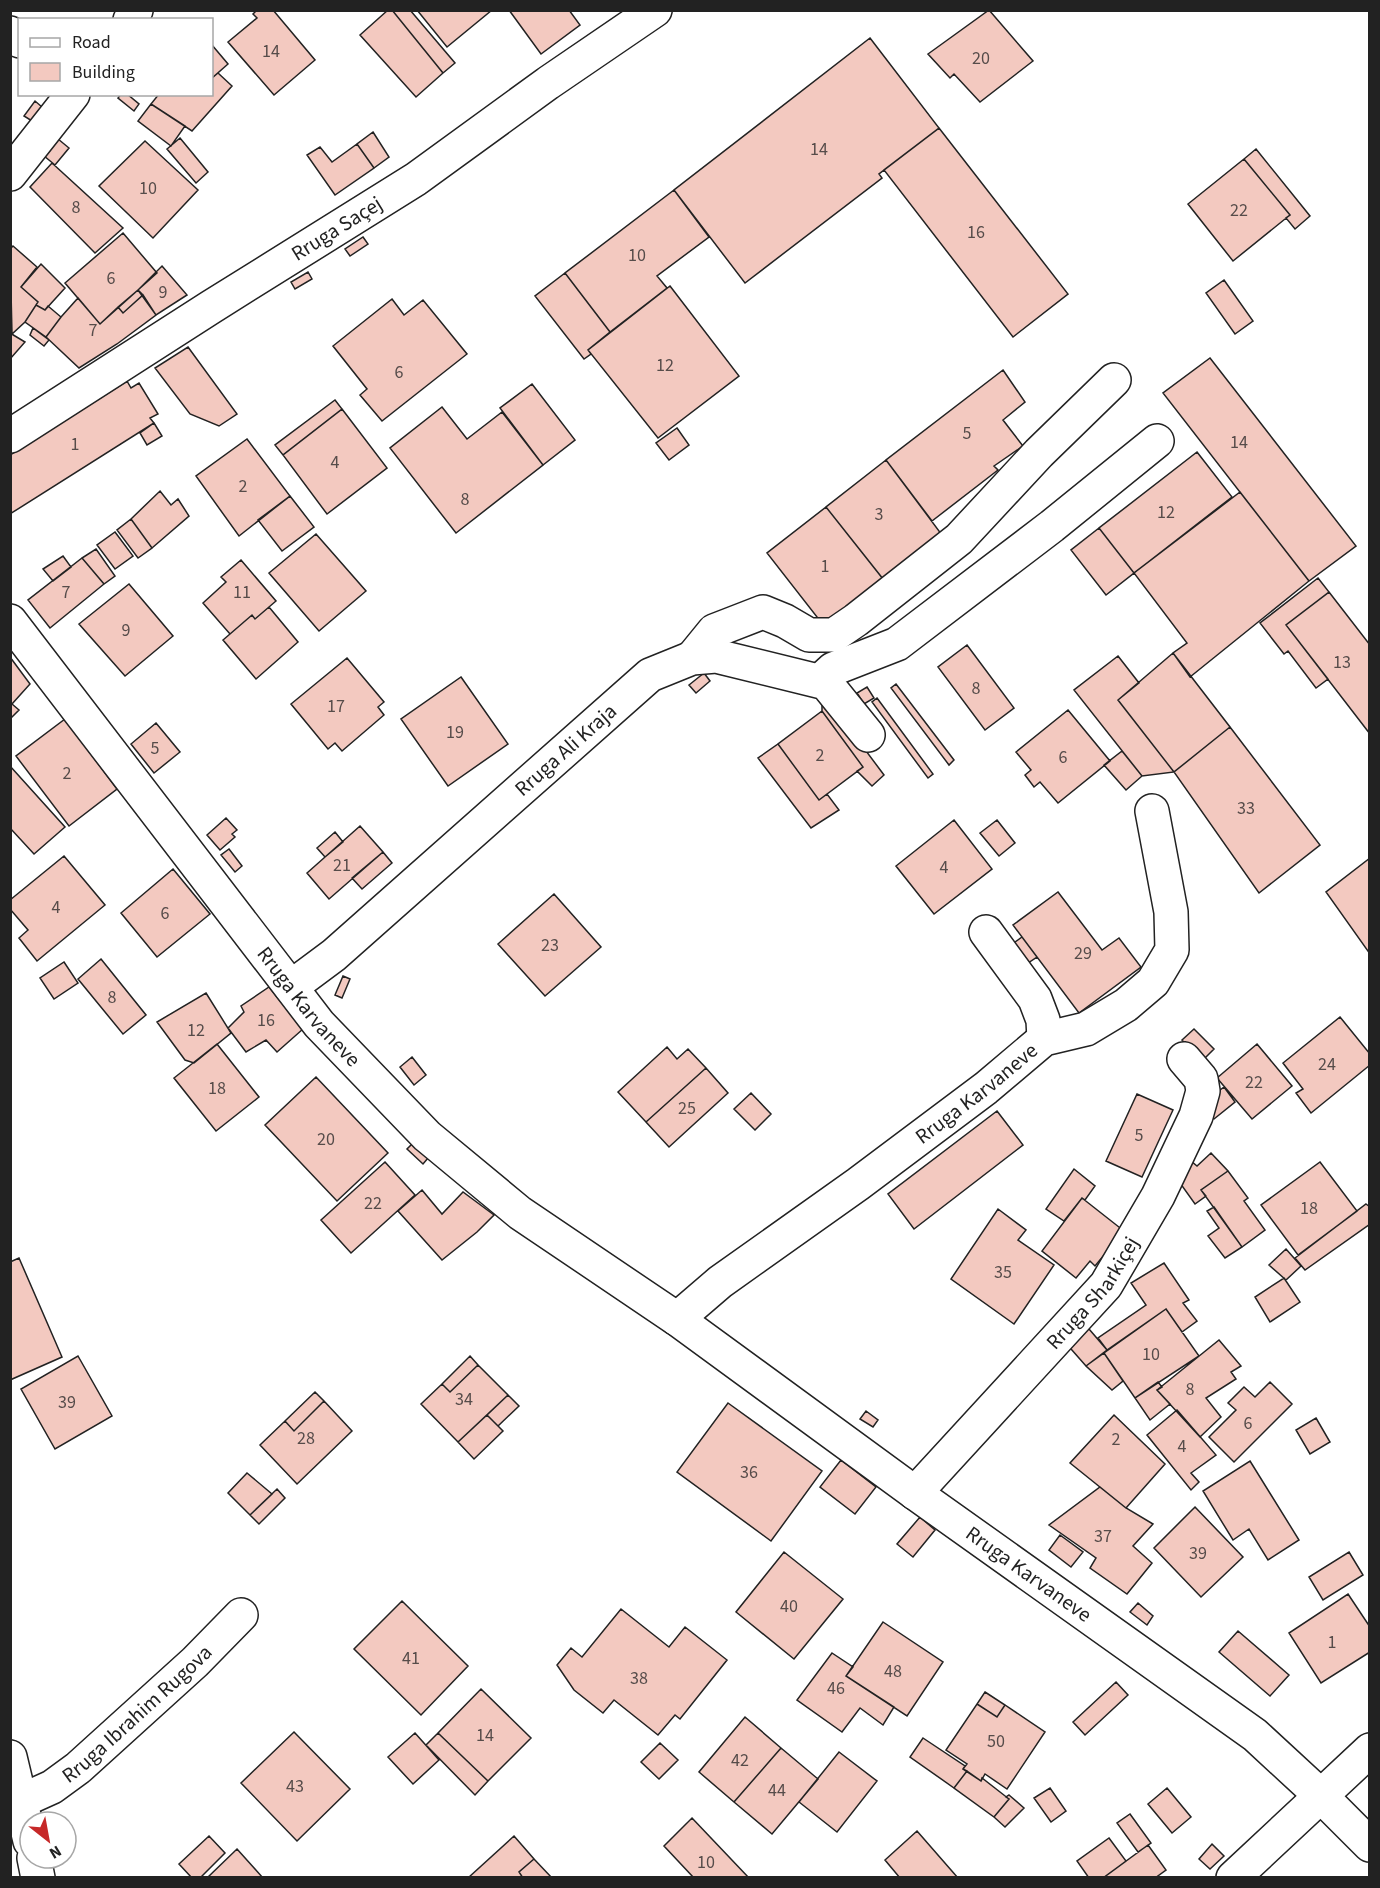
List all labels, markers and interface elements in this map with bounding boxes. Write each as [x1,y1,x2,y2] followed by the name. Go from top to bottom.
[18,18,213,96] legend
[72,30,111,55] text: Road
[262,39,280,64] house number: 14
[972,46,990,71] house number: 20
[72,60,135,85] text: Building
[810,137,828,162] house number: 14
[139,176,157,201] house number: 10
[285,189,388,268] street label: Rruga Saçej
[72,195,81,220] house number: 8
[1230,198,1248,223] house number: 22
[967,220,985,245] house number: 16
[628,243,646,268] house number: 10
[107,266,116,291] house number: 6
[159,280,168,305] house number: 9
[89,318,98,343] house number: 7
[656,353,674,378] house number: 12
[395,360,404,385] house number: 6
[963,421,972,446] house number: 5
[1230,430,1248,455] house number: 14
[71,432,79,457] house number: 1
[331,450,340,475] house number: 4
[239,474,248,499] house number: 2
[461,487,470,512] house number: 8
[1157,500,1175,525] house number: 12
[875,502,884,527] house number: 3
[821,554,829,579] house number: 1
[62,580,71,605] house number: 7
[233,580,251,605] house number: 11
[122,618,131,643] house number: 9
[1333,650,1351,675] house number: 13
[972,676,981,701] house number: 8
[327,694,345,719] house number: 17
[508,696,623,803] street label: Rruga Ali Kraja
[446,720,464,745] house number: 19
[151,736,160,761] house number: 5
[816,743,825,768] house number: 2
[1059,745,1068,770] house number: 6
[63,761,72,786] house number: 2
[1237,796,1255,821] house number: 33
[333,853,351,878] house number: 21
[940,855,949,880] house number: 4
[52,895,61,920] house number: 4
[161,901,170,926] house number: 6
[541,933,559,958] house number: 23
[250,940,368,1074] street label: Rruga Karvaneve
[1074,941,1092,966] house number: 29
[108,985,117,1010] house number: 8
[257,1008,275,1033] house number: 16
[187,1018,205,1043] house number: 12
[909,1036,1044,1151] street label: Rruga Karvaneve
[1318,1052,1336,1077] house number: 24
[1245,1070,1263,1095] house number: 22
[208,1076,226,1101] house number: 18
[678,1096,696,1121] house number: 25
[1135,1123,1144,1148] house number: 5
[317,1127,335,1152] house number: 20
[364,1191,382,1216] house number: 22
[1300,1196,1318,1221] house number: 18
[1039,1231,1146,1356] street label: Rruga Sharkiçej
[994,1260,1012,1285] house number: 35
[1142,1342,1160,1367] house number: 10
[1186,1377,1195,1402] house number: 8
[455,1387,473,1412] house number: 34
[58,1390,76,1415] house number: 39
[1244,1411,1253,1436] house number: 6
[297,1426,315,1451] house number: 28
[1112,1427,1121,1452] house number: 2
[1178,1434,1187,1459] house number: 4
[740,1460,758,1485] house number: 36
[960,1519,1098,1629] street label: Rruga Karvaneve
[1094,1524,1112,1549] house number: 37
[1189,1541,1207,1566] house number: 39
[780,1594,798,1619] house number: 40
[1328,1630,1336,1655] house number: 1
[55,1638,219,1790] street label: Rruga Ibrahim Rugova
[402,1646,420,1671] house number: 41
[884,1659,902,1684] house number: 48
[630,1666,648,1691] house number: 38
[827,1676,845,1701] house number: 46
[476,1723,494,1748] house number: 14
[987,1729,1005,1754] house number: 50
[731,1748,749,1773] house number: 42
[286,1774,304,1799] house number: 43
[768,1778,786,1803] house number: 44
[18,1810,78,1870] north arrow
[45,1840,65,1864] text: N
[697,1850,715,1875] house number: 10

